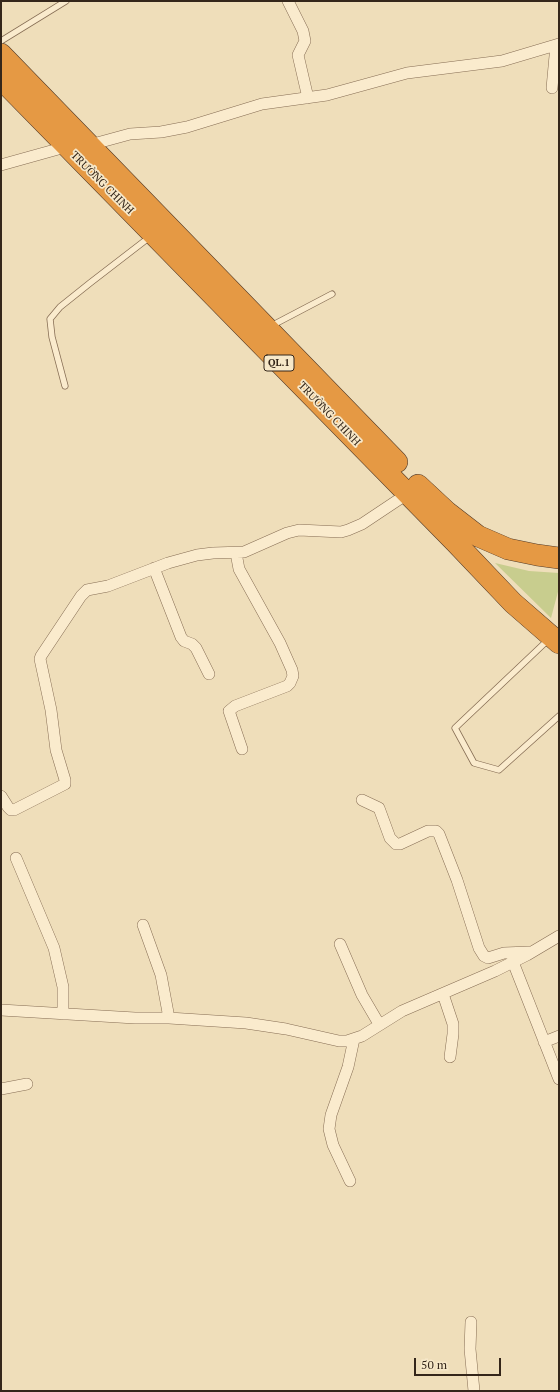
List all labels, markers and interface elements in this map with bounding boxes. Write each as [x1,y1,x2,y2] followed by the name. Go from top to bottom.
[68,149,136,217] street label: TRƯỜNG CHINH
[264,355,294,371] road number: QL.1
[295,379,363,449] street label: TRƯỜNG CHINH
[416,1350,503,1376] scale bar
[421,1357,447,1372] text: 50 m

